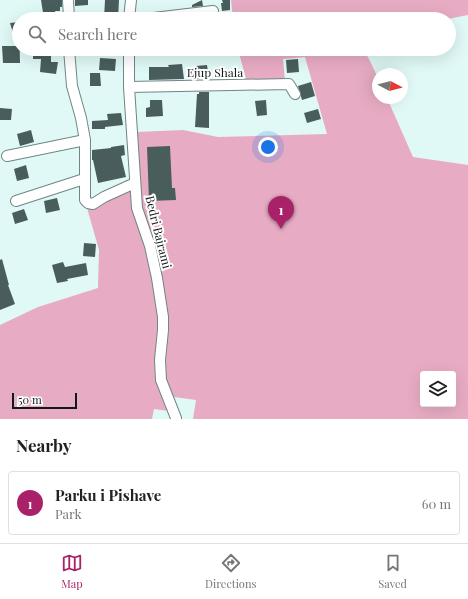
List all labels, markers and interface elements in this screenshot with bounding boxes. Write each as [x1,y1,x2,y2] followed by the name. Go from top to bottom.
[12,12,456,56] search box
[26,23,48,45] icon: search
[58,24,137,44] text: Search here
[187,64,243,80] street label: Ejup Shala
[372,68,408,104] north arrow
[258,137,278,157] your location
[142,194,176,271] street label: Bedri Bajrami
[268,196,294,229] pin: 1
[420,371,456,407] map controls
[420,371,456,407] button: layers
[12,391,77,410] scale bar
[18,392,42,407] text: 50 m
[16,434,71,456] text: Nearby
[55,485,161,505] text: Parku i Pishave
[28,495,32,512] text: 1
[422,495,451,512] text: 60 m
[55,505,82,522] text: Park
[61,552,83,591] tab: Map
[205,552,256,591] tab: Directions
[378,552,407,591] tab: Saved

